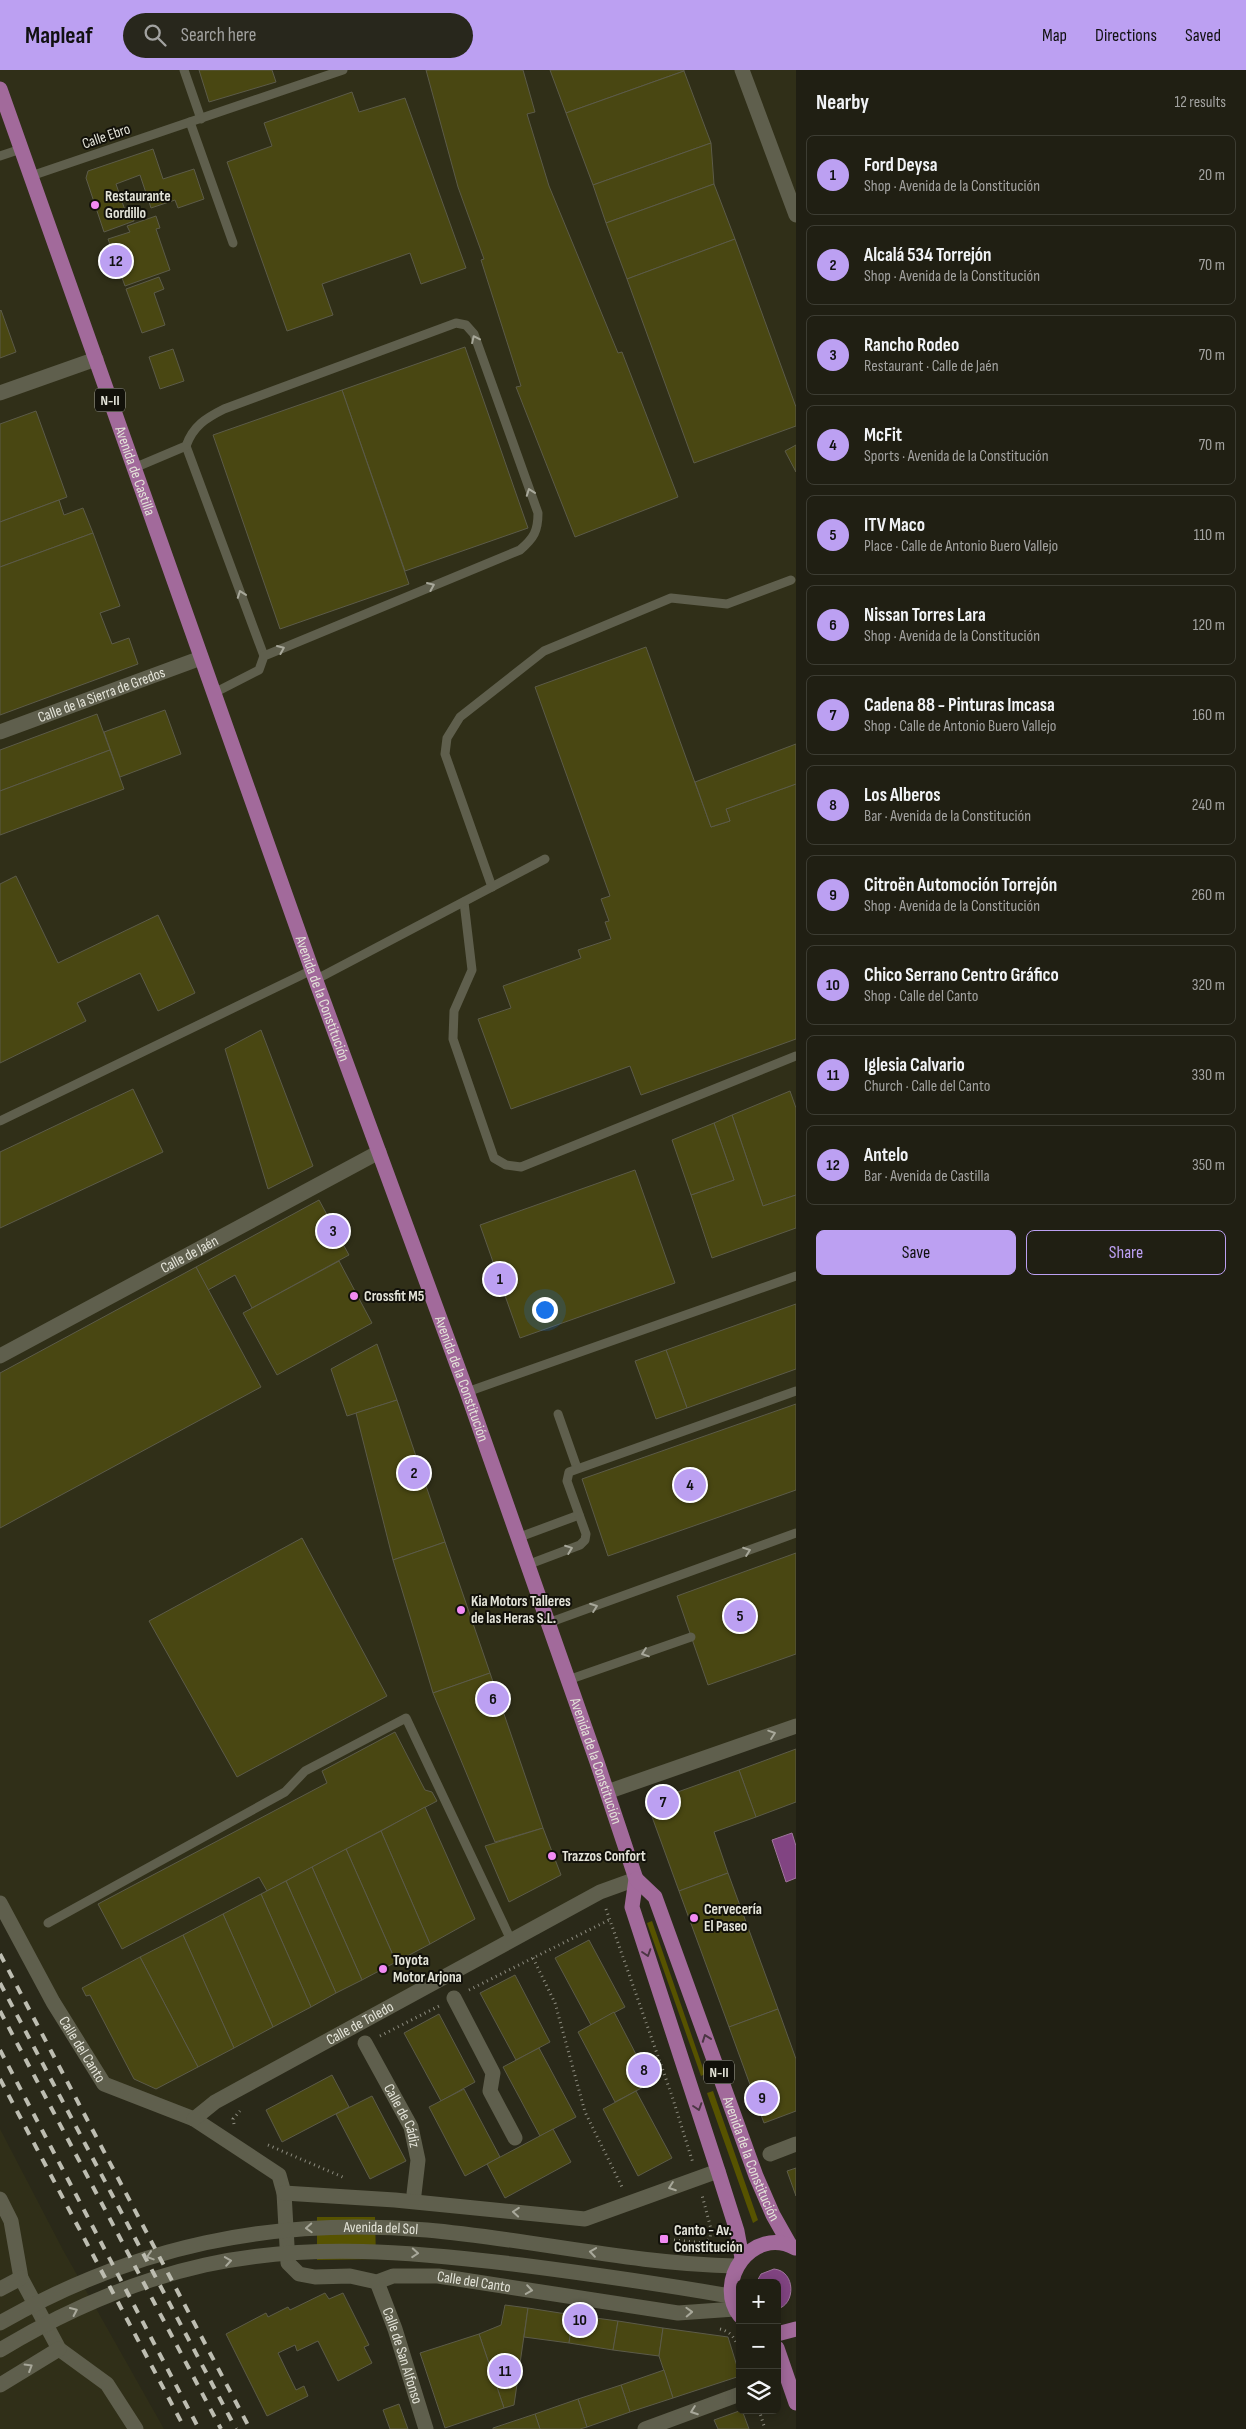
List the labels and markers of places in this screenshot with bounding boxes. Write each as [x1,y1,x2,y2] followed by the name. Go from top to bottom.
[105,187,171,223] place label: Restaurante Gordillo
[89,199,101,211] marker: Restaurante Gordillo
[100,242,132,280] pin: 12
[317,1212,349,1250] pin: 3
[484,1260,516,1298] pin: 1
[364,1287,425,1306] place label: Crossfit M5
[348,1290,360,1302] marker: Crossfit M5
[398,1454,430,1492] pin: 2
[674,1466,706,1504] pin: 4
[471,1592,571,1628] place label: Kia Motors Talleres de las Heras S.L.
[724,1597,756,1635] pin: 5
[455,1604,467,1616] marker: Kia Motors Talleres de las Heras S.L.
[477,1680,509,1718] pin: 6
[647,1783,679,1821] pin: 7
[562,1847,646,1866] place label: Trazzos Confort
[546,1850,558,1862] marker: Trazzos Confort
[704,1900,762,1936] place label: Cervecería El Paseo
[688,1912,700,1924] marker: Cervecería El Paseo
[393,1951,462,1987] place label: Toyota Motor Arjona
[377,1963,389,1975] marker: Toyota Motor Arjona
[628,2051,660,2089] pin: 8
[746,2079,778,2117] pin: 9
[674,2221,743,2257] place label: Canto - Av. Constitución
[658,2233,670,2245] marker: Canto - Av. Constitución
[564,2301,596,2339] pin: 10
[489,2352,521,2390] pin: 11

